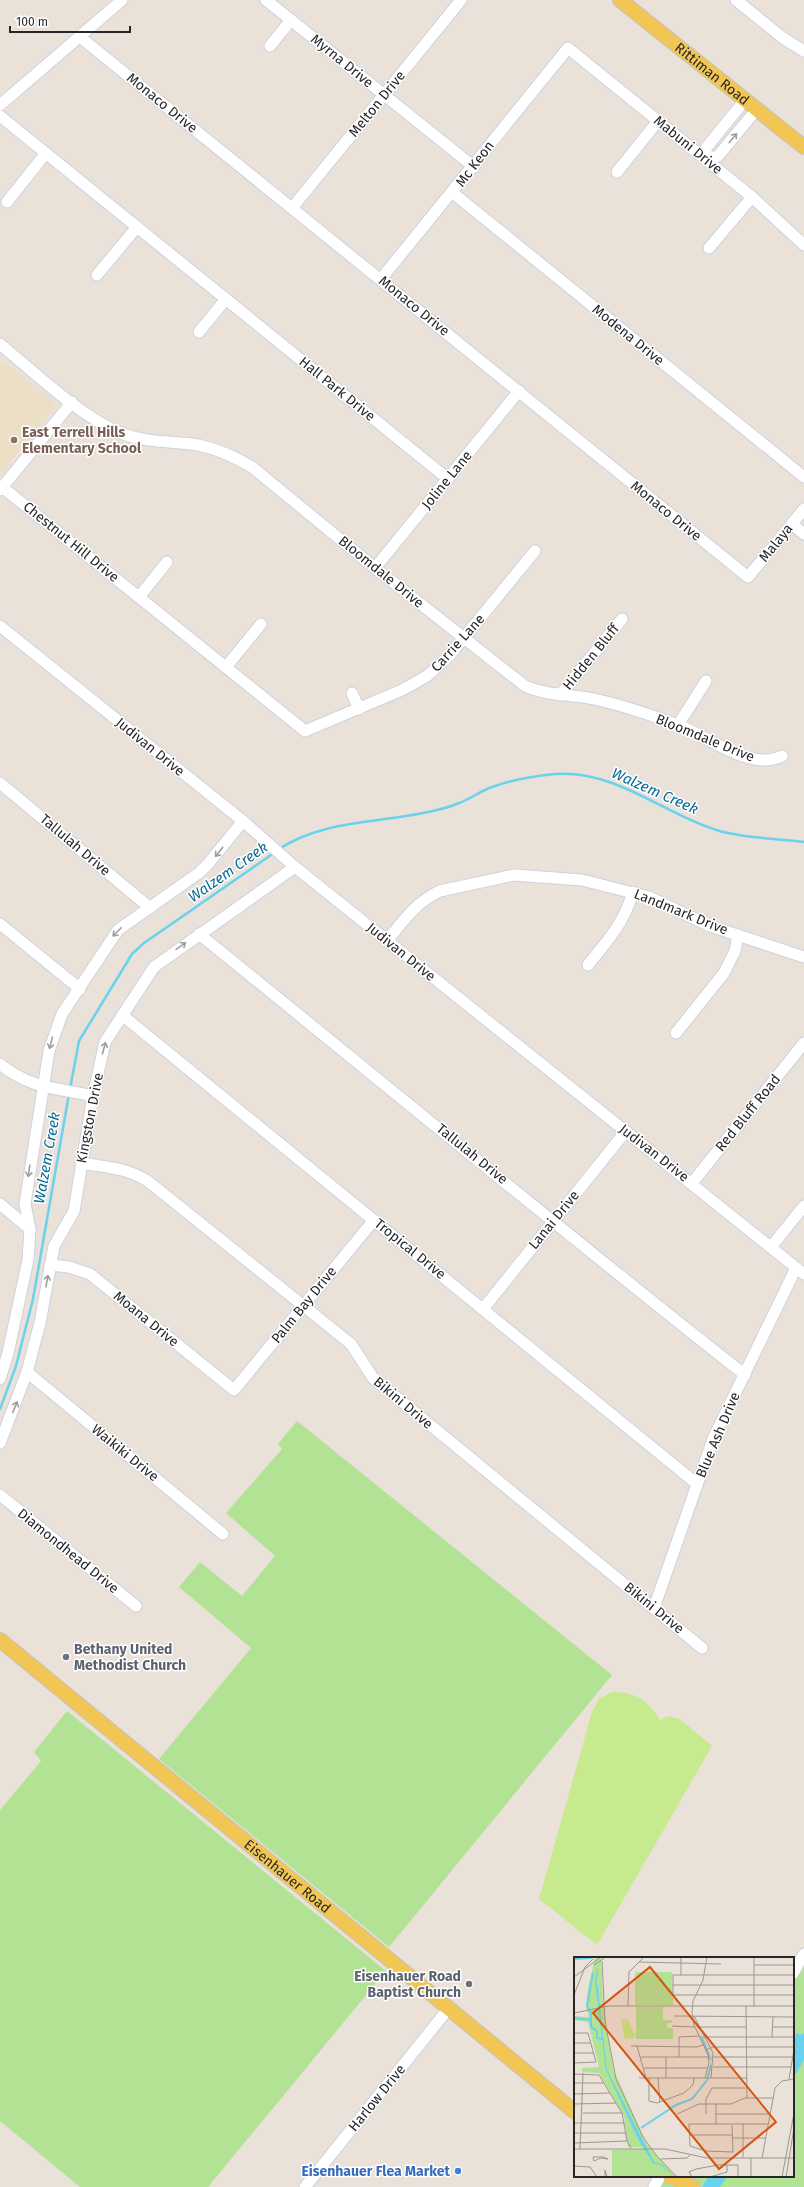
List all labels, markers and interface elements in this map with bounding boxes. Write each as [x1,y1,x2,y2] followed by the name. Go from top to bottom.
[10,8,130,34] scale bar
[16,15,48,29] text: 100 m
[307,31,377,91] street label: Myrna Drive
[672,39,753,109] street label: Rittiman Road
[345,67,409,141] street label: Melton Drive
[123,69,201,137] street label: Monaco Drive
[650,112,726,178] street label: Mabuni Drive
[729,132,738,143] one-way arrow
[452,138,498,190] street label: Mc Keon
[375,272,453,340] street label: Monaco Drive
[589,301,667,369] street label: Modena Drive
[296,353,378,425] street label: Hall Park Drive
[22,424,142,457] place label: East Terrell Hills Elementary School
[9,435,19,445] marker: East Terrell Hills Elementary School
[418,447,476,513] street label: Joline Lane
[627,477,705,545] street label: Monaco Drive
[20,498,122,586] street label: Chestnut Hill Drive
[756,521,796,565] street label: Malaya
[335,532,427,612] street label: Bloomdale Drive
[428,611,488,675] street label: Carrie Lane
[559,620,624,693] street label: Hidden Bluff
[653,710,757,766] street label: Bloomdale Drive
[112,714,188,780] street label: Judivan Drive
[609,764,701,818] water label: Walzem Creek
[36,811,114,879] street label: Tallulah Drive
[185,838,271,906] water label: Walzem Creek
[214,846,223,857] one-way arrow
[632,885,730,939] street label: Landmark Drive
[363,919,439,985] street label: Judivan Drive
[113,927,122,937] one-way arrow
[175,942,186,950] one-way arrow
[47,1036,55,1049] one-way arrow
[101,1041,108,1054] one-way arrow
[73,1071,107,1165] street label: Kingston Drive
[712,1071,784,1155] street label: Red Bluff Road
[30,1111,64,1205] water label: Walzem Creek
[433,1120,511,1188] street label: Tallulah Drive
[616,1121,692,1185] street label: Judivan Drive
[25,1164,33,1177] one-way arrow
[525,1187,583,1253] street label: Lanai Drive
[371,1215,449,1283] street label: Tropical Drive
[268,1263,340,1347] street label: Palm Bay Drive
[44,1275,52,1288] one-way arrow
[110,1288,182,1350] street label: Moana Drive
[370,1373,436,1433] street label: Bikini Drive
[692,1390,744,1480] street label: Blue Ash Drive
[11,1401,19,1413] one-way arrow
[88,1421,162,1485] street label: Waikiki Drive
[14,1505,122,1597] street label: Diamondhead Drive
[621,1579,687,1637] street label: Bikini Drive
[74,1641,186,1674] place label: Bethany United Methodist Church
[61,1652,71,1662] marker: Bethany United Methodist Church
[241,1836,334,1917] street label: Eisenhauer Road
[574,1957,794,2177] inset map
[354,1968,461,2001] place label: Eisenhauer Road Baptist Church
[464,1979,474,1989] marker: Eisenhauer Road Baptist Church
[345,2061,409,2135] street label: Harlow Drive
[301,2163,451,2180] place label: Eisenhauer Flea Market
[453,2166,463,2176] marker: Eisenhauer Flea Market

